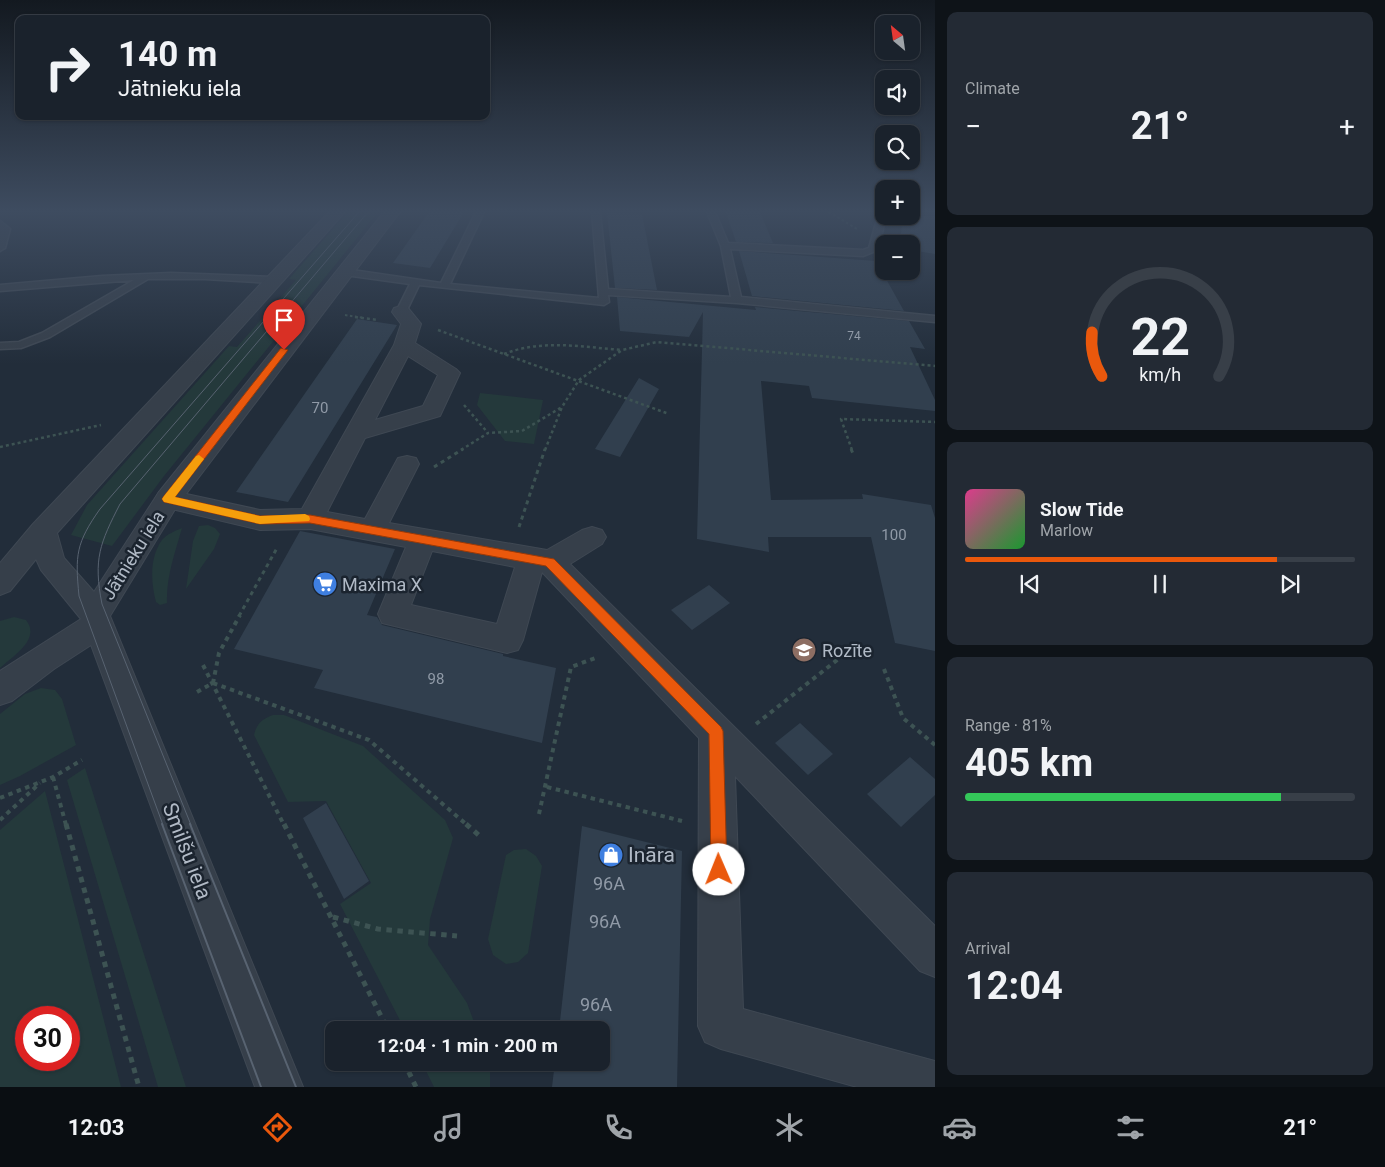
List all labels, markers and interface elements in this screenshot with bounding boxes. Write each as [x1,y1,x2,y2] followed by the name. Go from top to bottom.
[875,15,920,60] north arrow
[875,15,920,280] map controls
[118,34,217,75] text: 140 m
[35,35,100,100] icon: right
[875,70,920,115] button: sound
[118,76,242,101] text: Jātnieku iela
[965,79,1020,98] text: Climate
[1131,104,1189,148] text: 21°
[965,110,981,143] text: −
[1339,110,1355,143] text: +
[875,125,920,170] button: search
[875,180,920,225] button: +
[875,235,920,280] button: −
[263,299,305,350] pin
[270,306,298,334] icon: arrive
[1130,307,1190,368] text: 22
[847,329,861,343] house number: 74
[1139,364,1181,385] text: km/h
[312,399,328,417] house number: 70
[1040,498,1123,521] text: Slow Tide
[97,507,169,603] street label: Jātnieku iela
[1040,521,1093,540] text: Marlow
[881,526,907,544] house number: 100
[1016,570,1044,598] icon: previous
[1146,570,1174,598] icon: pause
[1276,570,1304,598] icon: next
[312,571,338,597] supermarket icon: Maxima X
[342,574,422,595] place label: Maxima X
[791,637,817,663] school or university icon: Rozīte
[822,640,872,661] place label: Rozīte
[428,670,444,688] house number: 98
[965,716,1052,735] text: Range · 81%
[965,741,1093,785] text: 405 km
[158,799,216,903] street label: Smilšu iela
[598,842,624,868] shop icon: Ināra
[628,843,675,867] place label: Ināra
[692,843,744,895] position arrow
[593,873,625,894] house number: 96A
[589,911,621,932] house number: 96A
[965,939,1010,958] text: Arrival
[965,964,1063,1008] text: 12:04
[580,994,612,1015] house number: 96A
[15,1006,80,1071] speed limit sign: 30
[377,1034,558,1057] text: 12:04 · 1 min · 200 m
[260,1110,295,1145] icon: directions
[431,1110,466,1145] icon: music
[601,1110,636,1145] icon: phone
[772,1110,807,1145] icon: climate
[942,1110,977,1145] icon: car
[1113,1110,1148,1145] icon: filters
[68,1115,124,1140] text: 12:03
[1283,1115,1317,1140] text: 21°

